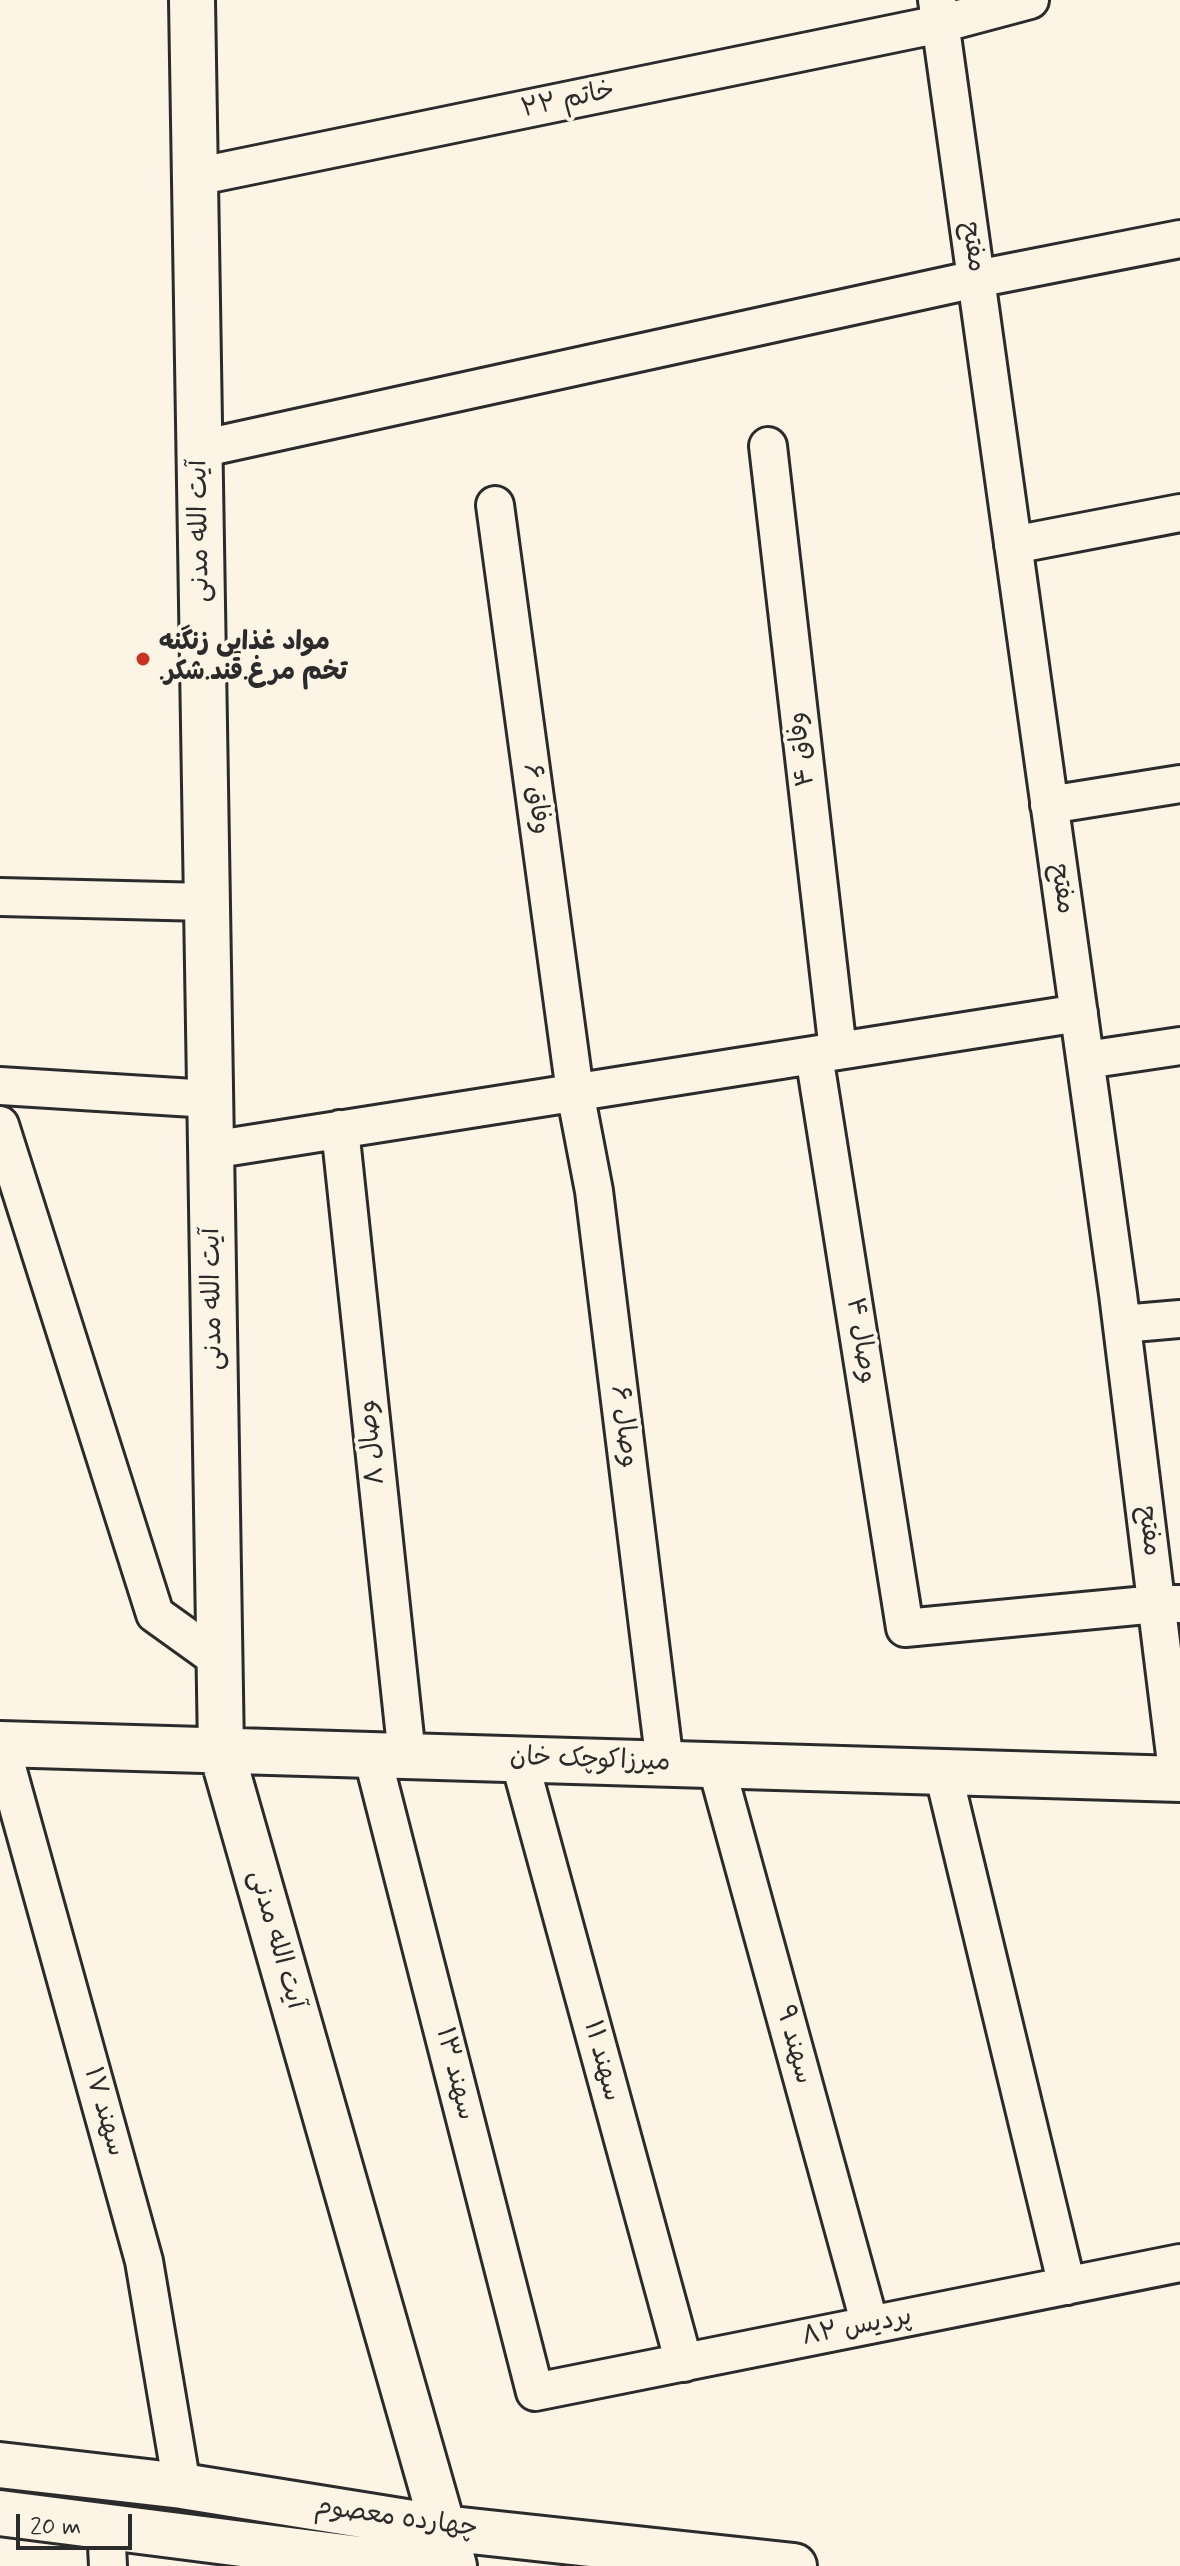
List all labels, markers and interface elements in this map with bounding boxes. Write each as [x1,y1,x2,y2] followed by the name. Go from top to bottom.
[519,76,617,126] street label: خاتم ۲۲
[953,220,991,274] street label: مفتح
[184,459,218,603] street label: آیت الله مدنی
[159,628,347,690] place label: مواد غذایی زنگنه .تخم مرغ.قند.شکر
[134,650,152,668] marker: مواد غذایی زنگنه .تخم مرغ.قند.شکر
[783,710,823,788] street label: وفاق ۴
[515,761,555,837] street label: وفاق ۶
[1042,862,1080,916] street label: مفتح
[197,1227,231,1371] street label: آیت الله مدنی
[838,1296,882,1386] street label: وصال ۴
[602,1384,644,1470] street label: وصال ۶
[353,1398,393,1486] street label: وصال ۸
[1129,1504,1167,1558] street label: مفتح
[509,1743,671,1779] street label: میرزاکوچک خان
[240,1867,310,2013] street label: آیت الله مدنی
[768,2002,818,2088] street label: سهند ۹
[575,2017,627,2105] street label: سهند ۱۱
[427,2025,481,2123] street label: سهند ۱۳
[75,2064,131,2160] street label: سهند ۱۷
[799,2302,915,2354] street label: پردیس ۸۲
[313,2492,479,2546] street label: چهارده معصوم
[20,2498,136,2548] scale bar
[30,2512,81,2543] text: 20 m

